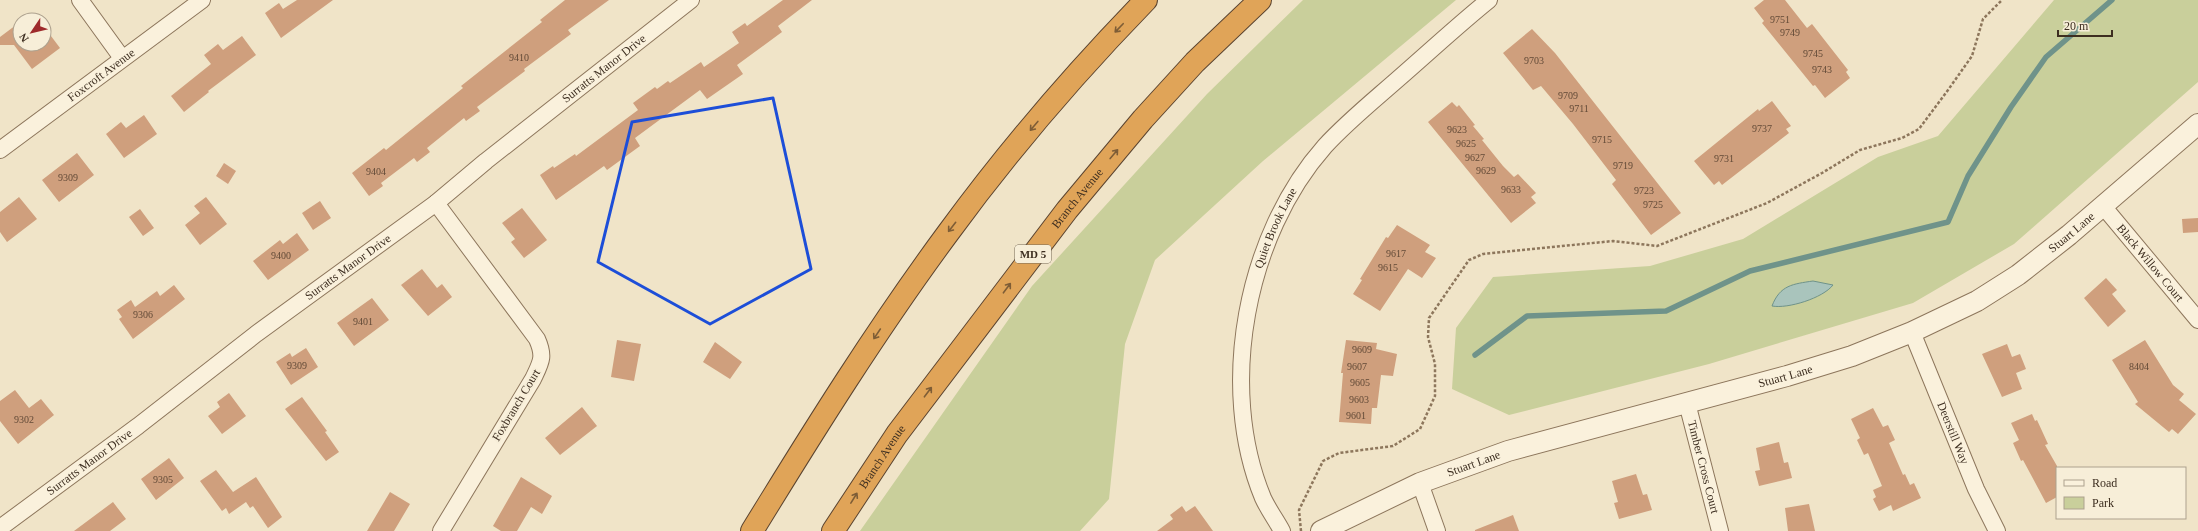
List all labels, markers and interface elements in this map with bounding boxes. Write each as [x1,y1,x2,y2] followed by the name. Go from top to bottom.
[12,12,52,52] north arrow
[2058,12,2112,38] scale bar
[1770,14,1790,25] house number: 9751
[2064,19,2089,33] text: 20 m
[1114,23,1124,33] one-way arrow
[1780,27,1800,38] house number: 9749
[17,31,31,44] text: N
[559,31,649,106] street label: Surratts Manor Drive
[65,45,138,104] street label: Foxcroft Avenue
[1803,48,1823,59] house number: 9745
[509,52,529,63] house number: 9410
[1524,55,1544,66] house number: 9703
[1812,64,1832,75] house number: 9743
[1558,90,1578,101] house number: 9709
[1569,103,1589,114] house number: 9711
[1029,121,1038,131] one-way arrow
[1752,123,1772,134] house number: 9737
[1447,124,1467,135] house number: 9623
[1592,134,1612,145] house number: 9715
[1456,138,1476,149] house number: 9625
[1110,148,1119,159] one-way arrow
[1465,152,1485,163] house number: 9627
[1714,153,1734,164] house number: 9731
[1613,160,1633,171] house number: 9719
[1049,165,1106,231] street label: Branch Avenue
[1476,165,1496,176] house number: 9629
[366,166,386,177] house number: 9404
[58,172,78,183] house number: 9309
[1501,184,1521,195] house number: 9633
[1252,185,1300,270] street label: Quiet Brook Lane
[1634,185,1654,196] house number: 9723
[1643,199,1663,210] house number: 9725
[2045,209,2097,256] street label: Stuart Lane
[2114,221,2187,305] street label: Black Willow Court
[948,222,957,233] one-way arrow
[302,231,394,303] street label: Surratts Manor Drive
[1015,245,1051,263] road number: MD 5
[1386,248,1406,259] house number: 9617
[271,250,291,261] house number: 9400
[1378,262,1398,273] house number: 9615
[1003,282,1011,293] one-way arrow
[133,309,153,320] house number: 9306
[353,316,373,327] house number: 9401
[873,328,881,339] one-way arrow
[1352,344,1372,355] house number: 9609
[287,360,307,371] house number: 9309
[1347,361,1367,372] house number: 9607
[2129,361,2149,372] house number: 8404
[1757,362,1814,390] street label: Stuart Lane
[489,366,543,444] street label: Foxbranch Court
[1350,377,1370,388] house number: 9605
[924,386,933,397] one-way arrow
[1349,394,1369,405] house number: 9603
[1934,400,1972,466] street label: Deerstill Way
[1346,410,1366,421] house number: 9601
[14,414,34,425] house number: 9302
[1685,419,1722,516] street label: Timber Cross Court
[856,422,908,491] street label: Branch Avenue
[44,426,135,498] street label: Surratts Manor Drive
[1445,447,1502,480] street label: Stuart Lane
[2056,467,2186,519] legend
[153,474,173,485] house number: 9305
[2092,476,2117,490] text: Road
[850,493,858,504] one-way arrow
[2092,496,2114,510] text: Park

